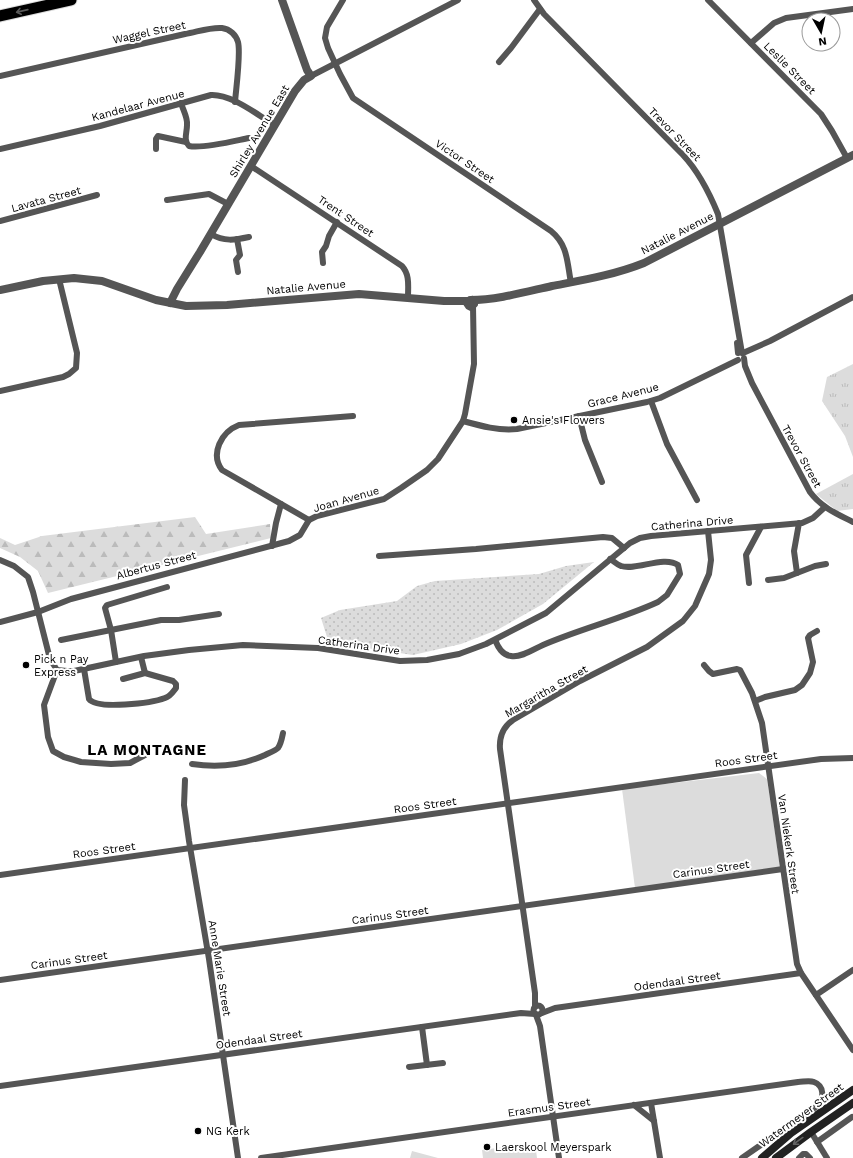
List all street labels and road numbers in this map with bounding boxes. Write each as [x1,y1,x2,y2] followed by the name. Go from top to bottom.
[111,18,187,47] street label: Waggel Street
[761,40,819,97] street label: Leslie Street
[227,82,292,180] street label: Shirley Avenue East
[90,87,186,124] street label: Kandelaar Avenue
[646,105,704,164] street label: Trevor Street
[433,137,497,186] street label: Victor Street
[10,184,83,215] street label: Lavata Street
[315,193,377,240] street label: Trent Street
[639,210,716,257] street label: Natalie Avenue
[266,278,346,297] street label: Natalie Avenue
[586,380,660,411] street label: Grace Avenue
[779,423,824,490] street label: Trevor Street
[312,484,381,515] street label: Joan Avenue
[650,513,734,534] street label: Catherina Drive
[115,548,198,582] street label: Albertus Street
[317,633,401,658] street label: Catherina Drive
[503,662,590,720] street label: Margaritha Street
[714,749,779,770] street label: Roos Street
[775,793,802,895] street label: Van Niekerk Street
[393,795,458,816] street label: Roos Street
[72,840,137,861] street label: Roos Street
[672,858,751,881] street label: Carinus Street
[351,904,430,927] street label: Carinus Street
[205,919,234,1017] street label: Anne Marie Street
[30,949,109,972] street label: Carinus Street
[633,969,722,994] street label: Odendaal Street
[215,1027,304,1052] street label: Odendaal Street
[757,1080,846,1150] street label: Watermeyer Street
[507,1095,592,1120] street label: Erasmus Street

